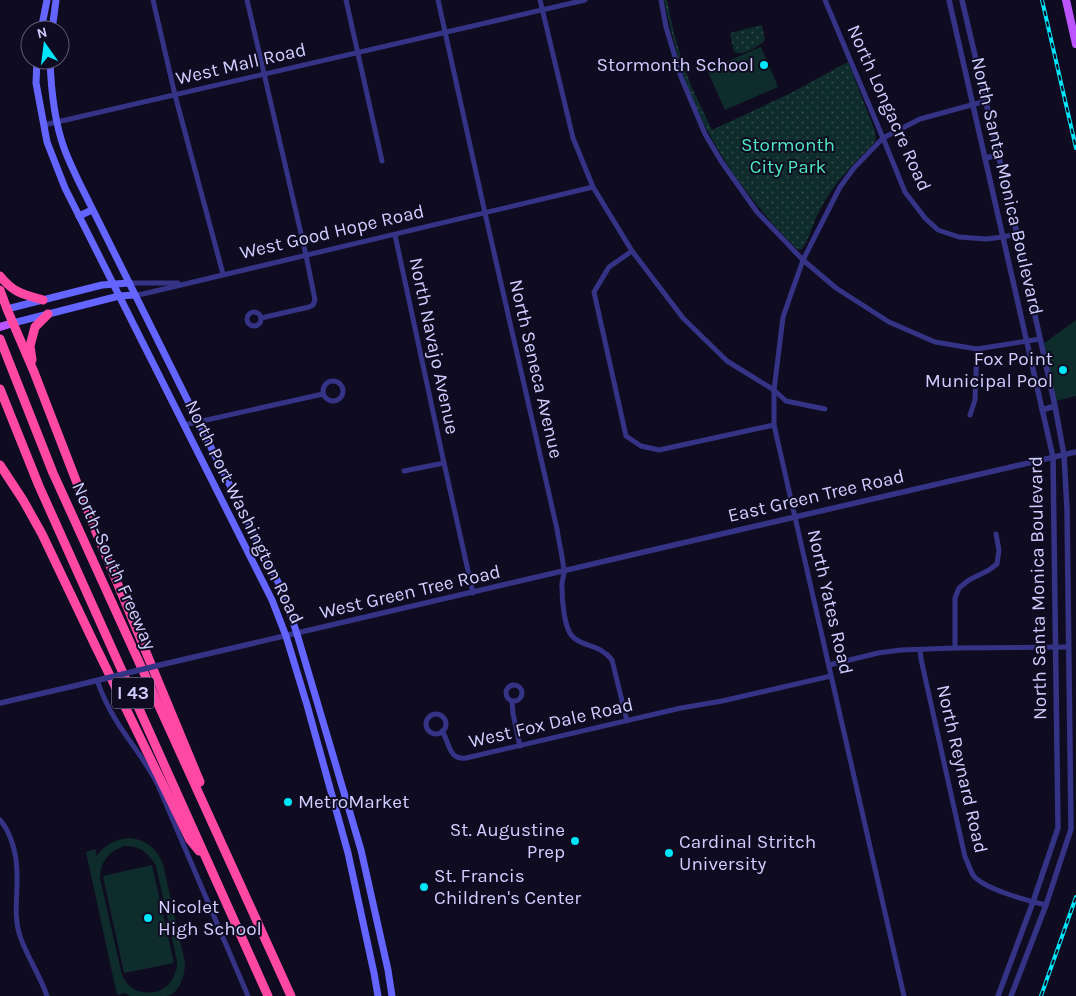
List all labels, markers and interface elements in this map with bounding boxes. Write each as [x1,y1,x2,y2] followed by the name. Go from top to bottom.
[20,20,70,70] north arrow
[842,21,936,195] street label: North Longacre Road
[35,23,49,42] text: N
[174,38,308,90] street label: West Mall Road
[597,54,754,76] place label: Stormonth School
[967,55,1047,317] street label: North Santa Monica Boulevard
[758,59,770,71] marker: Stormonth School
[741,134,835,178] park label: Stormonth City Park
[238,200,426,264] street label: West Good Hope Road
[405,256,463,436] street label: North Navajo Avenue
[505,277,567,461] street label: North Seneca Avenue
[925,348,1053,392] place label: Fox Point Municipal Pool
[1057,364,1069,376] marker: Fox Point Municipal Pool
[180,397,308,627] street label: North Port Washington Road
[1025,456,1051,720] street label: North Santa Monica Boulevard
[726,465,906,527] street label: East Green Tree Road
[67,479,161,653] street label: North-South Freeway
[803,527,857,677] street label: North Yates Road
[317,560,503,624] street label: West Green Tree Road
[112,678,154,708] road number: I 43
[932,683,992,855] street label: North Reynard Road
[467,693,635,753] street label: West Fox Dale Road
[298,791,409,813] place label: MetroMarket
[282,796,294,808] marker: MetroMarket
[450,819,565,863] place label: St. Augustine Prep
[679,831,816,875] place label: Cardinal Stritch University
[569,835,581,847] marker: St. Augustine Prep
[663,847,675,859] marker: Cardinal Stritch University
[434,865,581,909] place label: St. Francis Children's Center
[418,881,430,893] marker: St. Francis Children's Center
[158,896,262,940] place label: Nicolet High School
[142,912,154,924] marker: Nicolet High School

